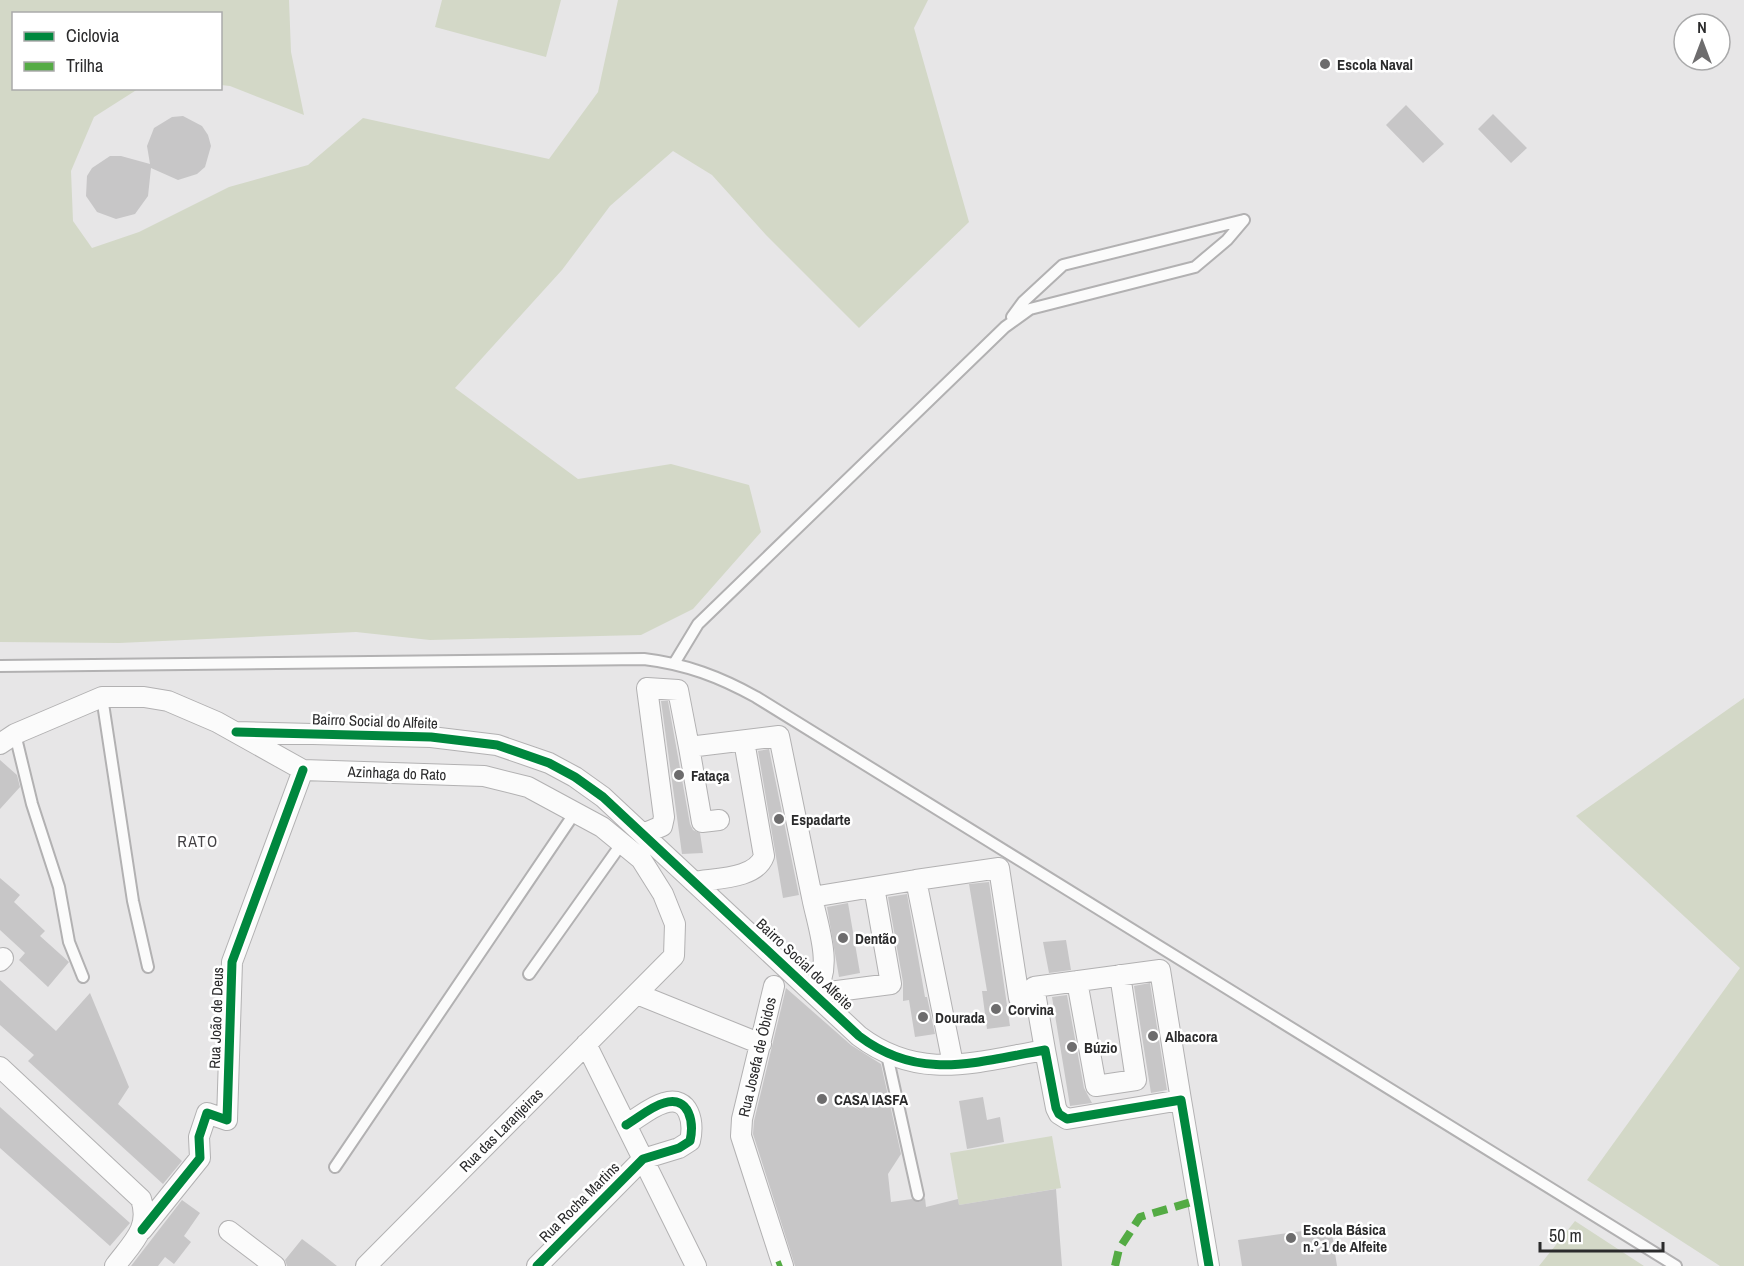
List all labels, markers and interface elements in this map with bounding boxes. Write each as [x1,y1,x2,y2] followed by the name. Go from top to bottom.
[12,12,222,90] legend
[1672,12,1732,72] north arrow
[1697,16,1707,38] text: N
[66,23,119,48] text: Ciclovia
[66,53,103,78] text: Trilha
[1337,54,1413,75] place label: Escola Naval
[1318,57,1332,71] marker: Escola Naval
[312,708,438,734] street label: Bairro Social do Alfeite
[346,761,447,785] street label: Azinhaga do Rato
[691,765,730,786] place label: Fataça
[672,768,686,782] marker: Fataça
[791,809,851,830] place label: Espadarte
[772,812,786,826] marker: Espadarte
[177,830,219,852] district label: RATO
[752,913,858,1015] street label: Bairro Social do Alfeite
[855,928,897,949] place label: Dentão
[836,931,850,945] marker: Dentão
[204,967,228,1069] street label: Rua João de Deus
[733,995,781,1119] street label: Rua Josefa de Óbidos
[1008,999,1054,1020] place label: Corvina
[989,1002,1003,1016] marker: Corvina
[935,1007,985,1028] place label: Dourada
[916,1010,930,1024] marker: Dourada
[1165,1026,1218,1047] place label: Albacora
[1146,1029,1160,1043] marker: Albacora
[1084,1037,1117,1058] place label: Búzio
[1065,1040,1079,1054] marker: Búzio
[454,1083,548,1177] street label: Rua das Laranjeiras
[834,1089,908,1110] place label: CASA IASFA
[815,1092,829,1106] marker: CASA IASFA
[534,1157,624,1247] street label: Rua Rocha Martins
[1540,1215,1663,1253] scale bar
[1303,1219,1387,1257] place label: Escola Básica n.º 1 de Alfeite
[1549,1223,1582,1248] text: 50 m
[1284,1231,1298,1245] marker: Escola Básica n.º 1 de Alfeite

